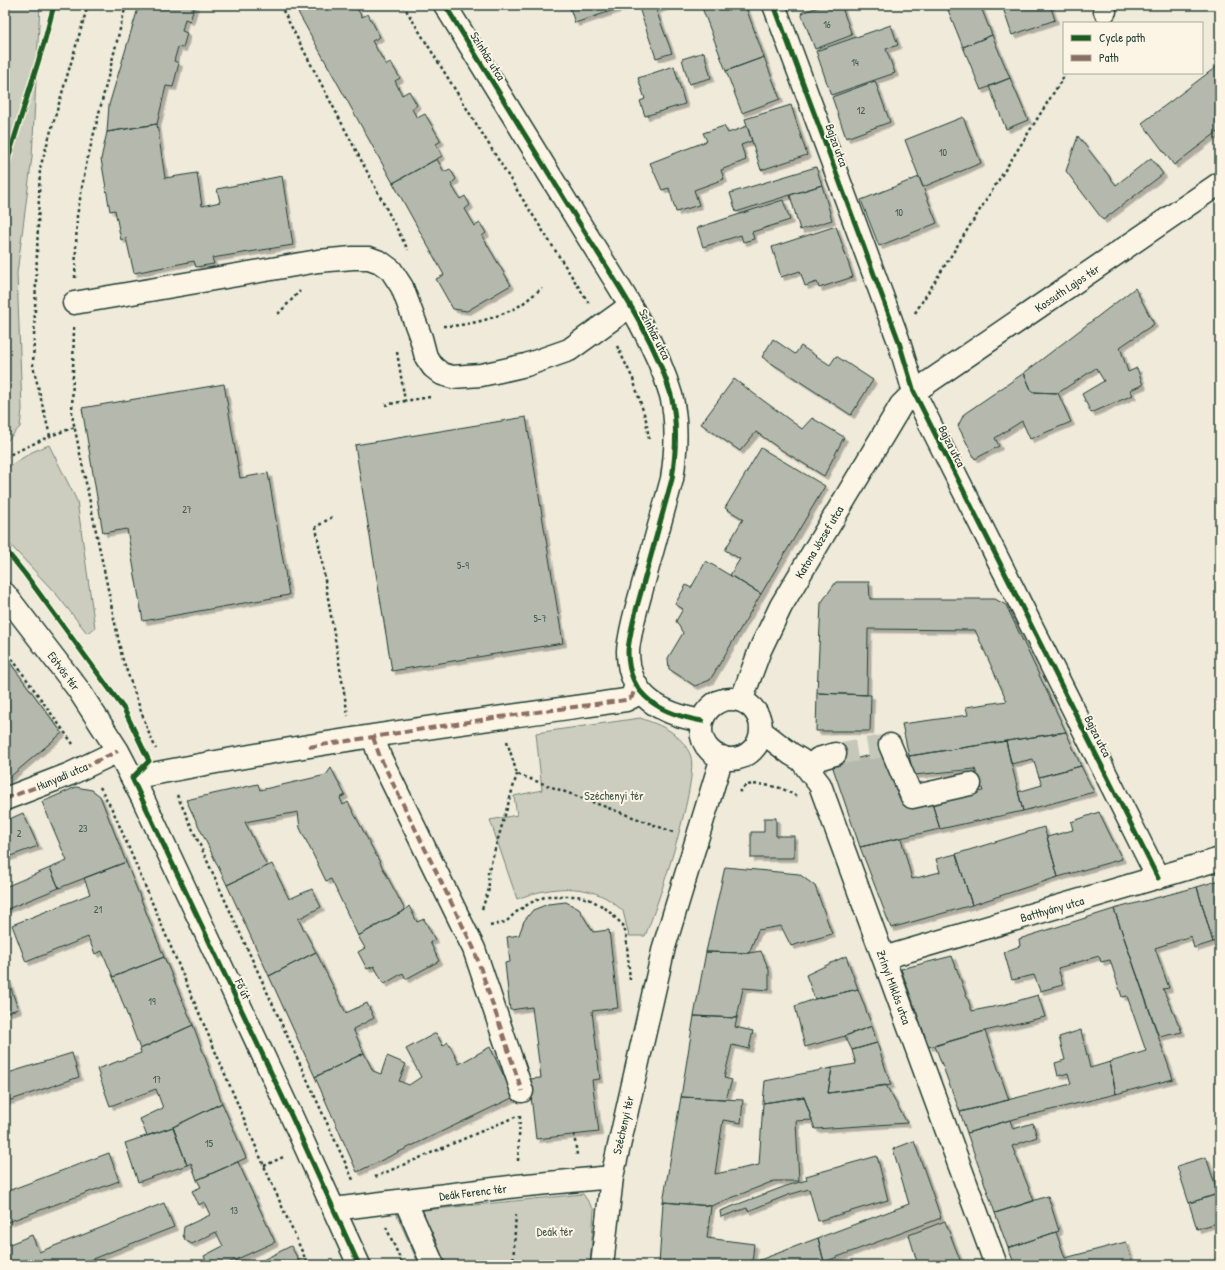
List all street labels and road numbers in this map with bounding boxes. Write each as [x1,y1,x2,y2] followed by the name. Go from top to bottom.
[466,28,510,84] street label: Színház utca
[821,121,853,169] street label: Bajza utca
[1031,260,1103,316] street label: Kossuth Lajos tér
[635,306,675,362] street label: Színház utca
[934,422,970,470] street label: Bajza utca
[791,502,848,582] street label: Katona József utca
[44,648,84,694] street label: Eötvös tér
[1080,712,1116,760] street label: Bajza utca
[34,758,90,794] street label: Hunyadi utca
[1018,892,1086,926] street label: Batthyány utca
[873,948,915,1027] street label: Zrínyi Miklós utca
[230,975,256,1003] street label: Fő út
[608,1094,638,1156] street label: Széchenyi tér
[438,1179,508,1205] street label: Deák Ferenc tér

